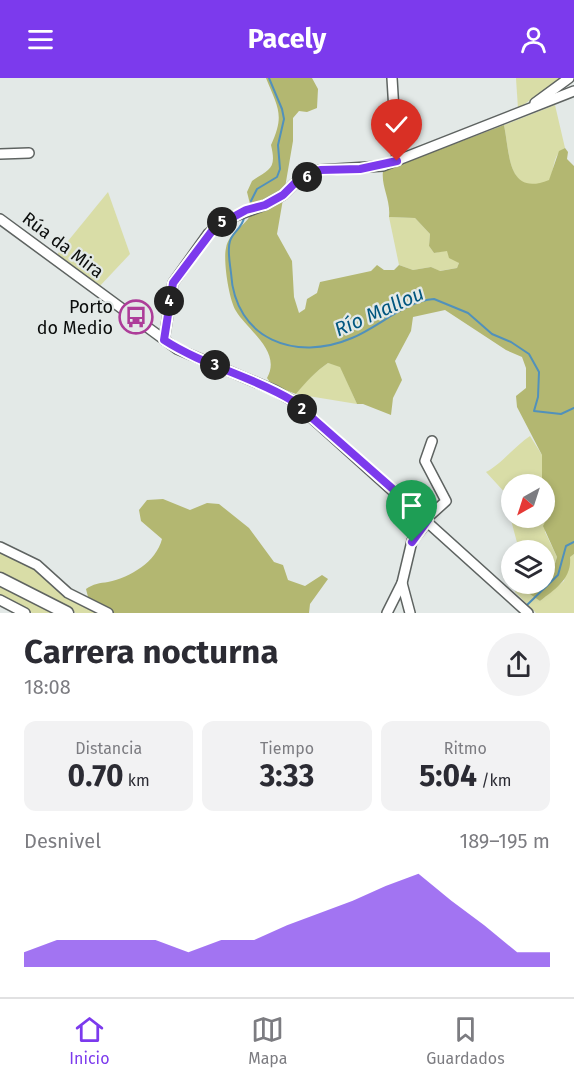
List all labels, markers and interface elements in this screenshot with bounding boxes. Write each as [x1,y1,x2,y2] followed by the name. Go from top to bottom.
[24,23,57,56] icon: menu
[248,23,326,55] text: Pacely
[517,23,550,56] icon: person
[371,99,422,161] pin
[380,108,413,141] icon: check
[292,162,322,192] pin: 6
[302,167,312,186] text: 6
[18,207,108,283] street label: Rúa da Mira
[207,207,237,237] pin: 5
[218,212,226,231] text: 5
[330,281,428,341] water label: Río Mallou
[154,286,184,316] pin: 4
[164,291,174,310] text: 4
[37,296,113,339] place label: Porto do Medio
[118,299,154,335] bus stop icon: Porto do Medio
[200,350,230,380] pin: 3
[211,355,219,374] text: 3
[287,394,317,424] pin: 2
[298,399,306,418] text: 2
[501,474,555,528] north arrow
[501,474,555,594] map controls
[386,480,437,542] pin
[395,489,428,522] icon: arrive
[501,540,555,594] button: layers
[24,632,279,672] text: Carrera nocturna
[487,633,550,696] button: share
[24,675,71,699] text: 18:08
[75,739,142,758] text: Distancia
[260,739,314,758] text: Tiempo
[444,739,487,758] text: Ritmo
[68,758,124,794] text: 0.70
[260,758,314,794] text: 3:33
[419,758,477,794] text: 5:04
[124,771,150,790] text: km
[477,771,511,790] text: /km
[24,829,101,853] text: Desnivel
[460,829,550,853] text: 189–195 m
[69,1013,109,1068] tab: Inicio
[248,1013,287,1068] tab: Mapa
[426,1013,505,1068] tab: Guardados

